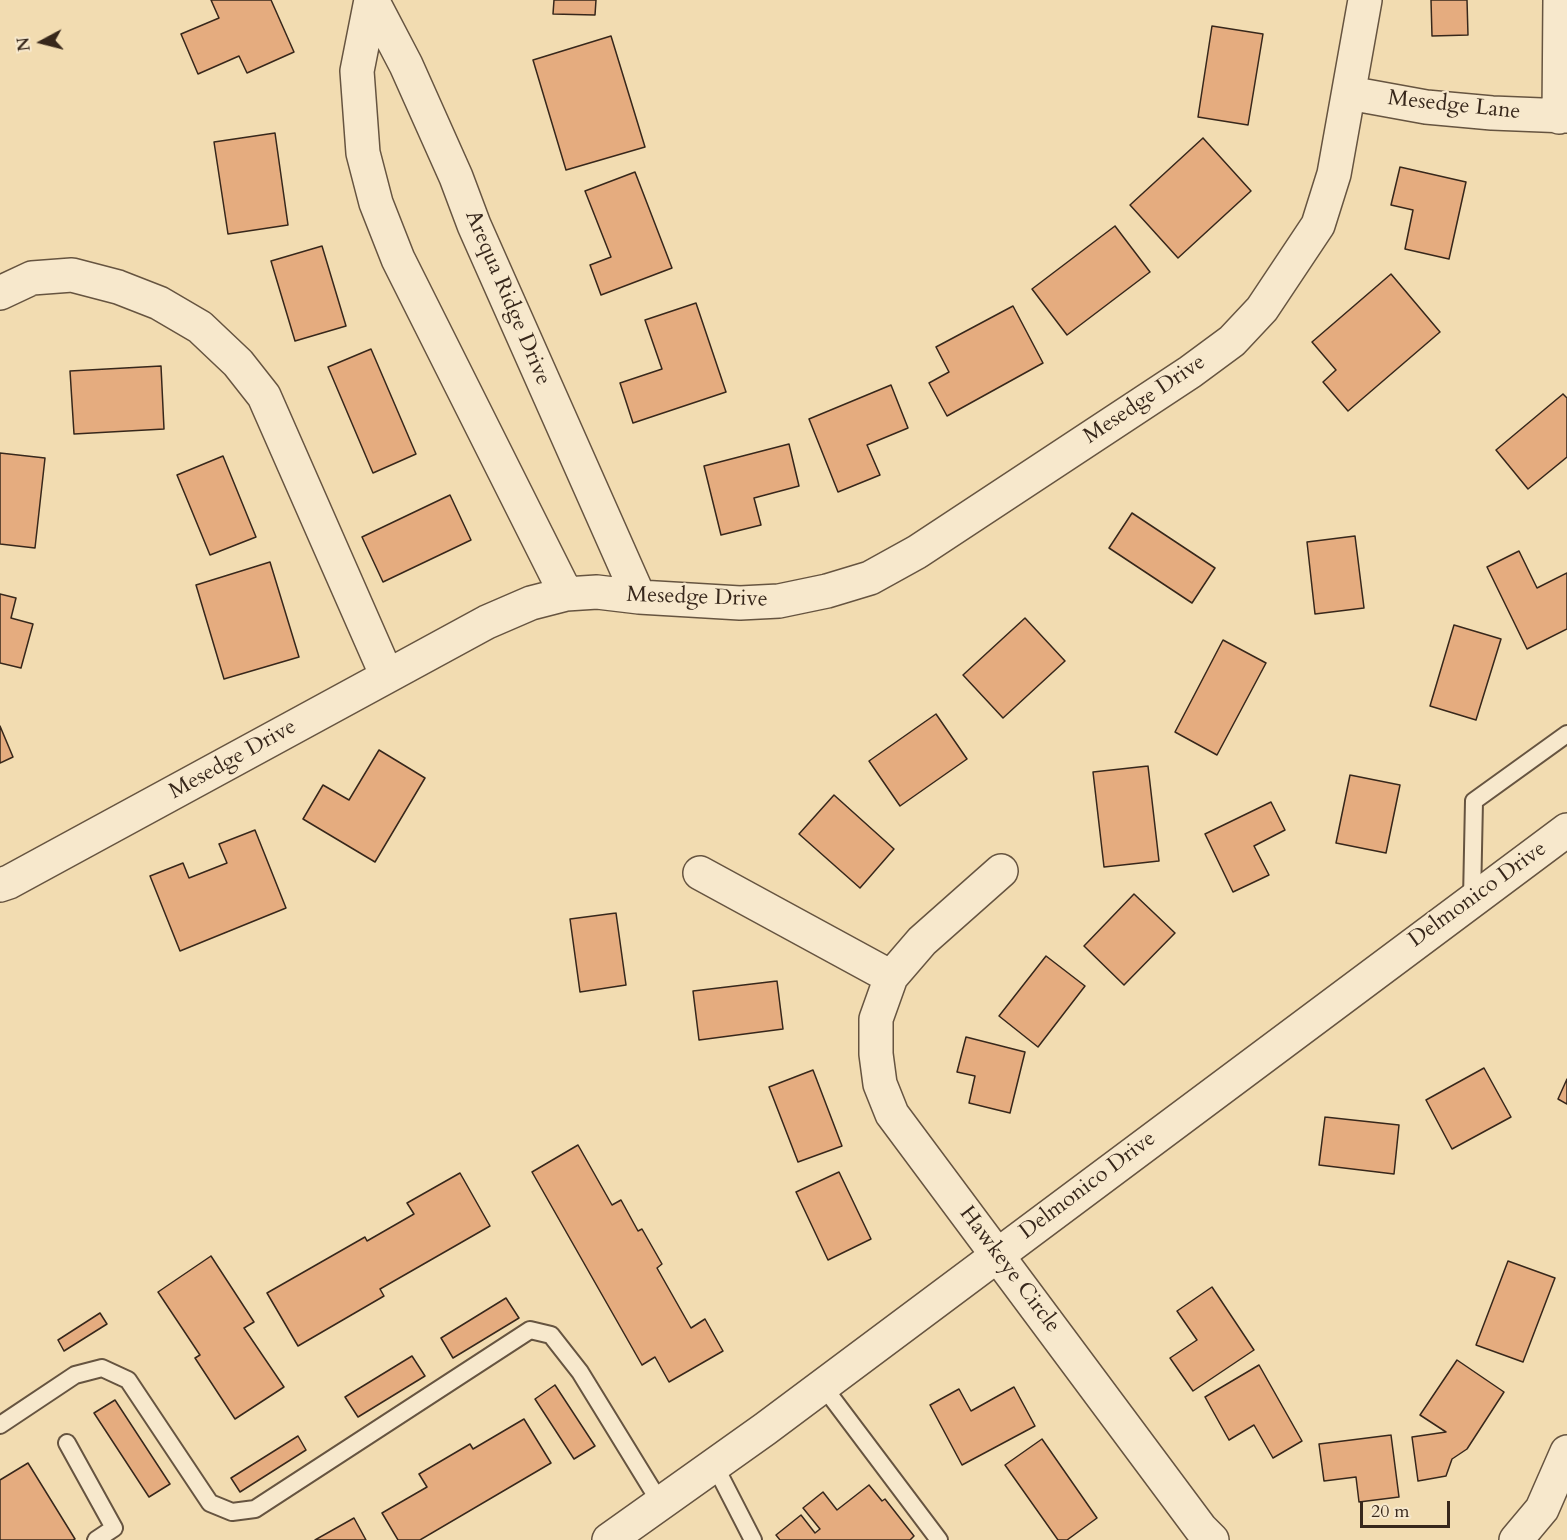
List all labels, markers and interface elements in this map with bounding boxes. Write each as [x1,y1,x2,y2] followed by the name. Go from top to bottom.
[12,12,72,72] north arrow
[12,36,36,52] text: N
[1386,86,1522,126] street label: Mesedge Lane
[458,207,556,389] street label: Arequa Ridge Drive
[1079,350,1211,450] street label: Mesedge Drive
[626,582,768,614] street label: Mesedge Drive
[165,714,301,806] street label: Mesedge Drive
[1404,836,1552,954] street label: Delmonico Drive
[1015,1126,1161,1246] street label: Delmonico Drive
[953,1202,1065,1338] street label: Hawkeye Circle
[1363,1489,1453,1527] scale bar
[1371,1499,1410,1524] text: 20 m

